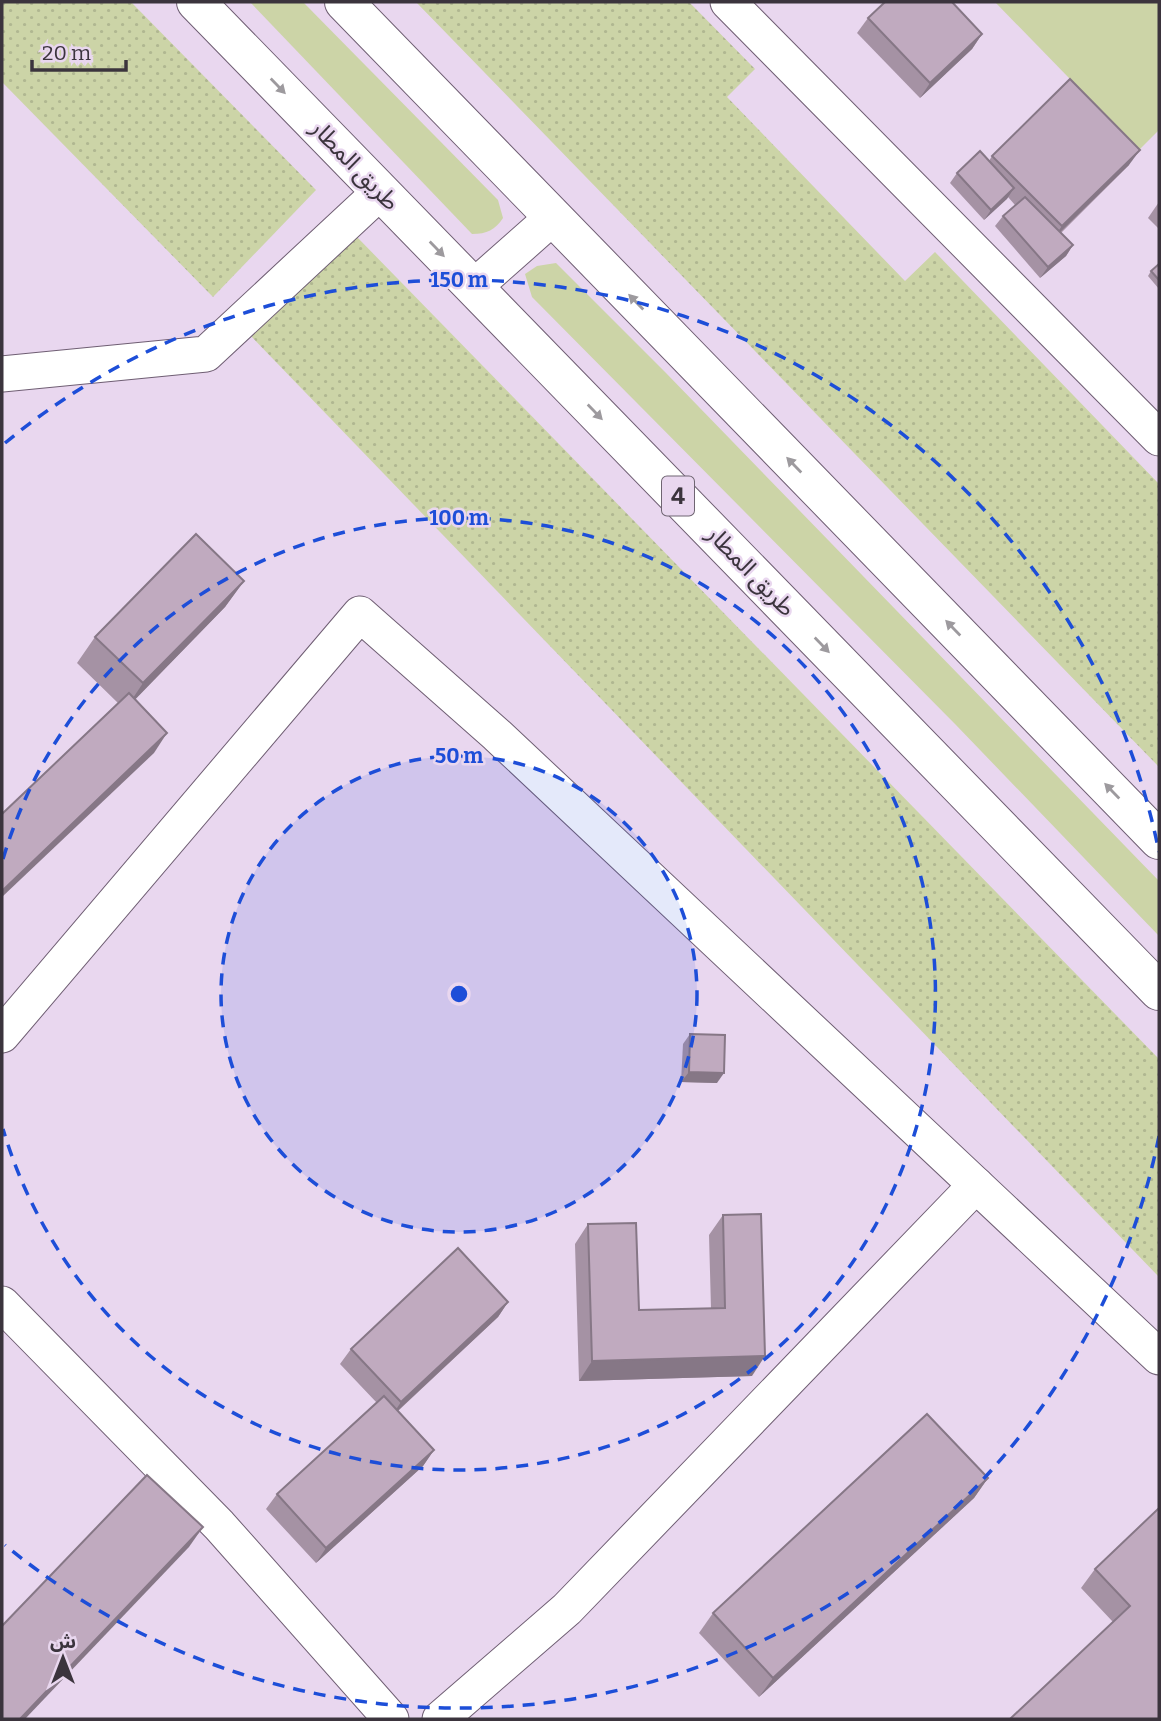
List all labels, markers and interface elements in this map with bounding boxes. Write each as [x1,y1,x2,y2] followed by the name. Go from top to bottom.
[32,28,126,72] scale bar
[42,40,91,66] text: 20 m
[269,77,285,94] one-way arrow
[304,113,405,217] street label: طريق المطار
[428,240,445,257] one-way arrow
[430,267,488,293] text: 150 m
[627,293,644,310] one-way arrow
[587,403,604,420] one-way arrow
[786,456,803,473] one-way arrow
[662,476,694,516] road number: 4
[429,505,489,531] text: 100 m
[700,519,801,623] street label: طريق المطار
[945,620,961,636] one-way arrow
[814,636,830,653] one-way arrow
[435,743,483,769] text: 50 m
[1104,783,1120,800] one-way arrow
[447,982,471,1006] centre of rings
[28,1623,98,1693] north arrow
[50,1630,76,1653] text: ش

